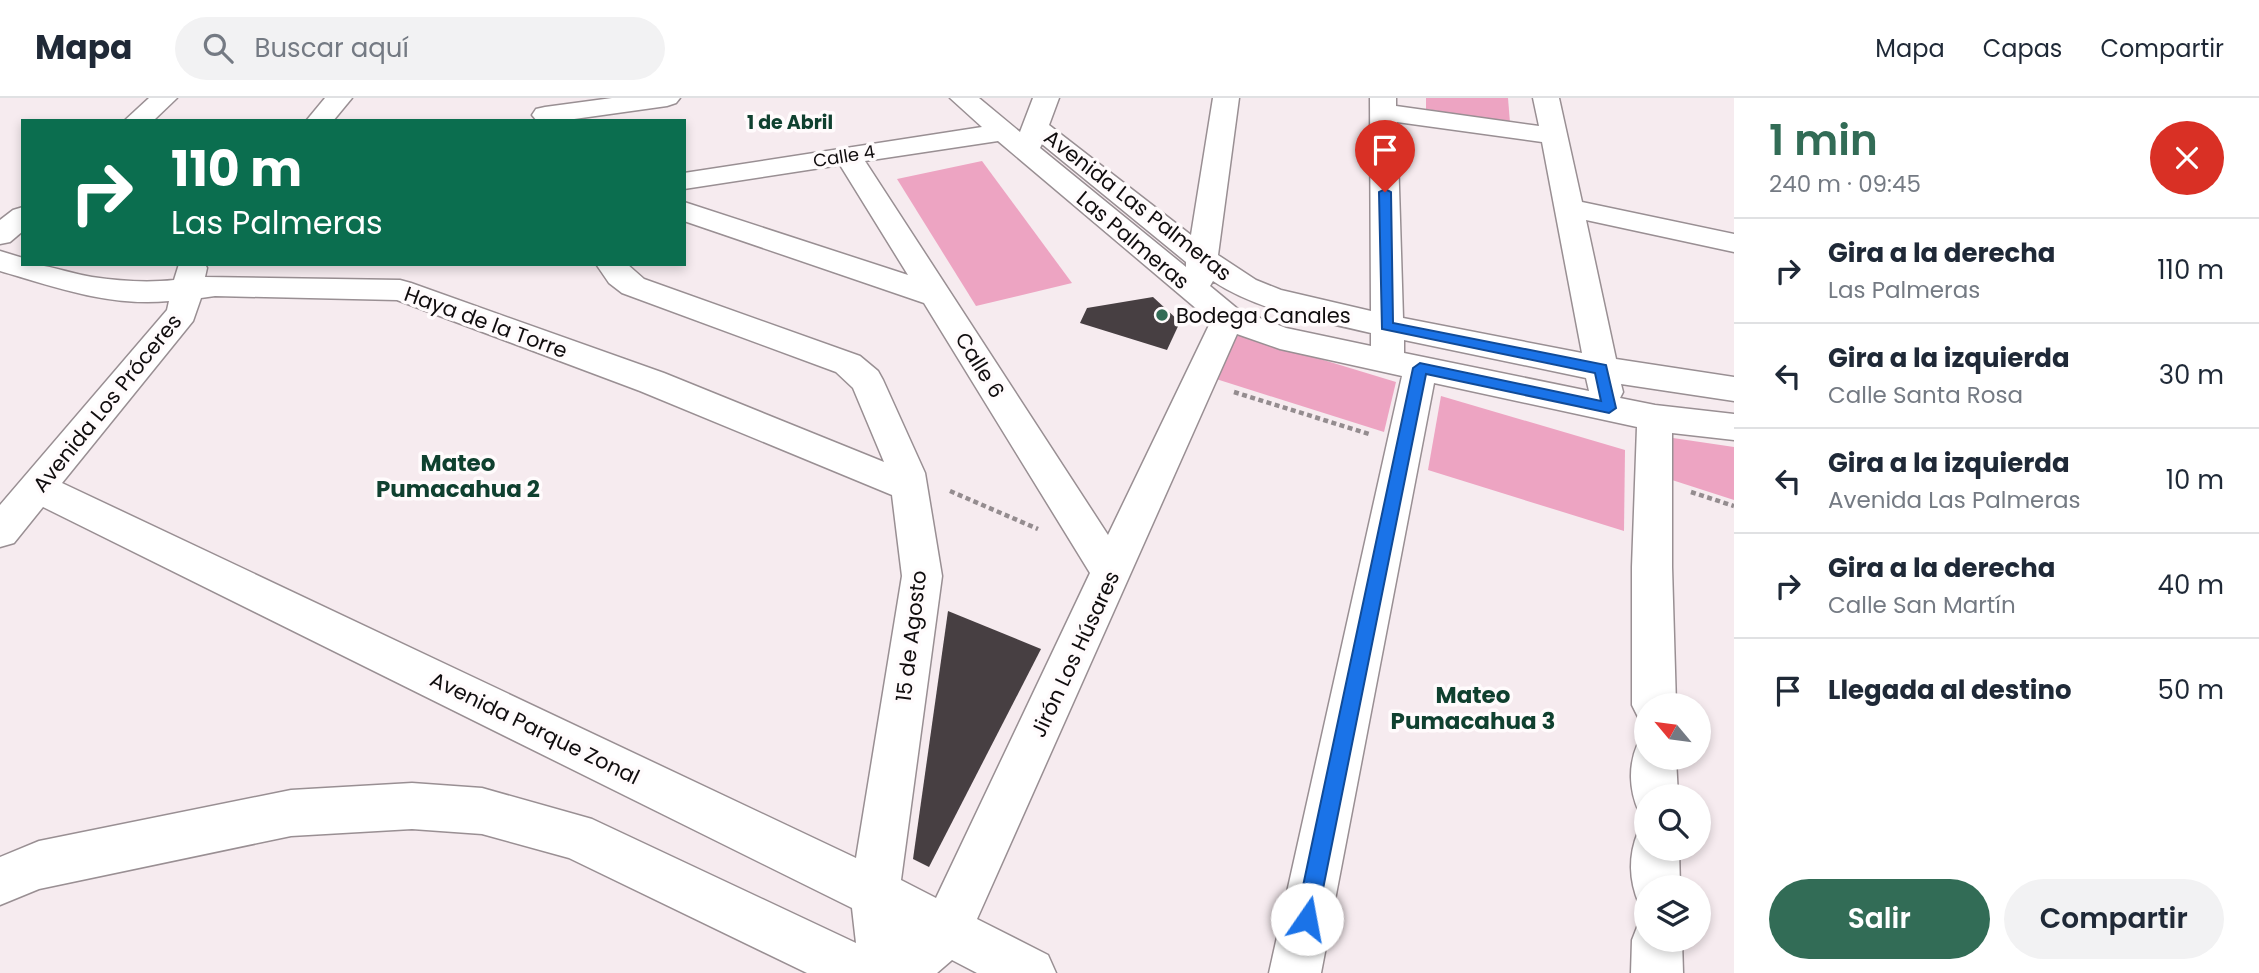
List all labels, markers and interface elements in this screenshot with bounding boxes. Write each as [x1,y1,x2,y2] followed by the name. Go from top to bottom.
[175,17,665,80] search box
[35,24,133,71] text: Mapa
[199,29,237,67] icon: search
[255,30,409,66] text: Buscar aquí
[1875,32,1945,65] text: Mapa
[1983,32,2062,65] text: Capas
[2100,32,2224,65] text: Compartir
[747,109,833,136] district label: 1 de Abril
[1769,111,1878,170] text: 1 min
[1355,120,1415,192] pin
[2150,121,2224,195] button: close
[1039,124,1237,286] street label: Avenida Las Palmeras
[1366,131,1404,169] icon: arrive
[171,135,302,203] text: 110 m
[811,139,877,173] street label: Calle 4
[56,147,147,238] icon: right
[1769,168,1921,200] text: 240 m · 09:45
[1072,186,1194,294] street label: Las Palmeras
[171,200,383,245] text: Las Palmeras
[1828,235,2056,271] text: Gira a la derecha
[1769,252,1807,290] icon: right
[2157,252,2224,288] text: 110 m
[1828,274,1980,306] text: Las Palmeras
[400,279,572,365] street label: Haya de la Torre
[1176,301,1351,330] place label: Bodega Canales
[1154,307,1170,323] marker: Bodega Canales
[26,308,188,498] street label: Avenida Los Próceres
[948,326,1012,404] street label: Calle 6
[1828,340,2070,376] text: Gira a la izquierda
[1769,357,1807,395] icon: left
[2159,357,2224,393] text: 30 m
[1828,379,2023,411] text: Calle Santa Rosa
[1828,445,2070,481] text: Gira a la izquierda
[376,447,540,505] district label: Mateo Pumacahua 2
[1769,462,1807,500] icon: left
[2166,462,2224,498] text: 10 m
[1828,484,2081,516] text: Avenida Las Palmeras
[1828,550,2056,586] text: Gira a la derecha
[1024,566,1126,742] street label: Jirón Los Húsares
[1769,567,1807,605] icon: right
[2158,567,2224,603] text: 40 m
[889,569,933,703] street label: 15 de Agosto
[1828,589,2016,621] text: Calle San Martín
[425,665,645,791] street label: Avenida Parque Zonal
[1769,672,1807,710] icon: arrive
[1828,672,2072,708] text: Llegada al destino
[2158,672,2224,708] text: 50 m
[1391,679,1555,737] district label: Mateo Pumacahua 3
[1634,693,1712,770] north arrow
[1634,693,1711,952] map controls
[1634,784,1711,861] button: search
[1634,875,1711,952] button: layers
[1769,879,1990,959] button: Salir
[2004,879,2224,959] button: Compartir
[1270,882,1344,956] position arrow

